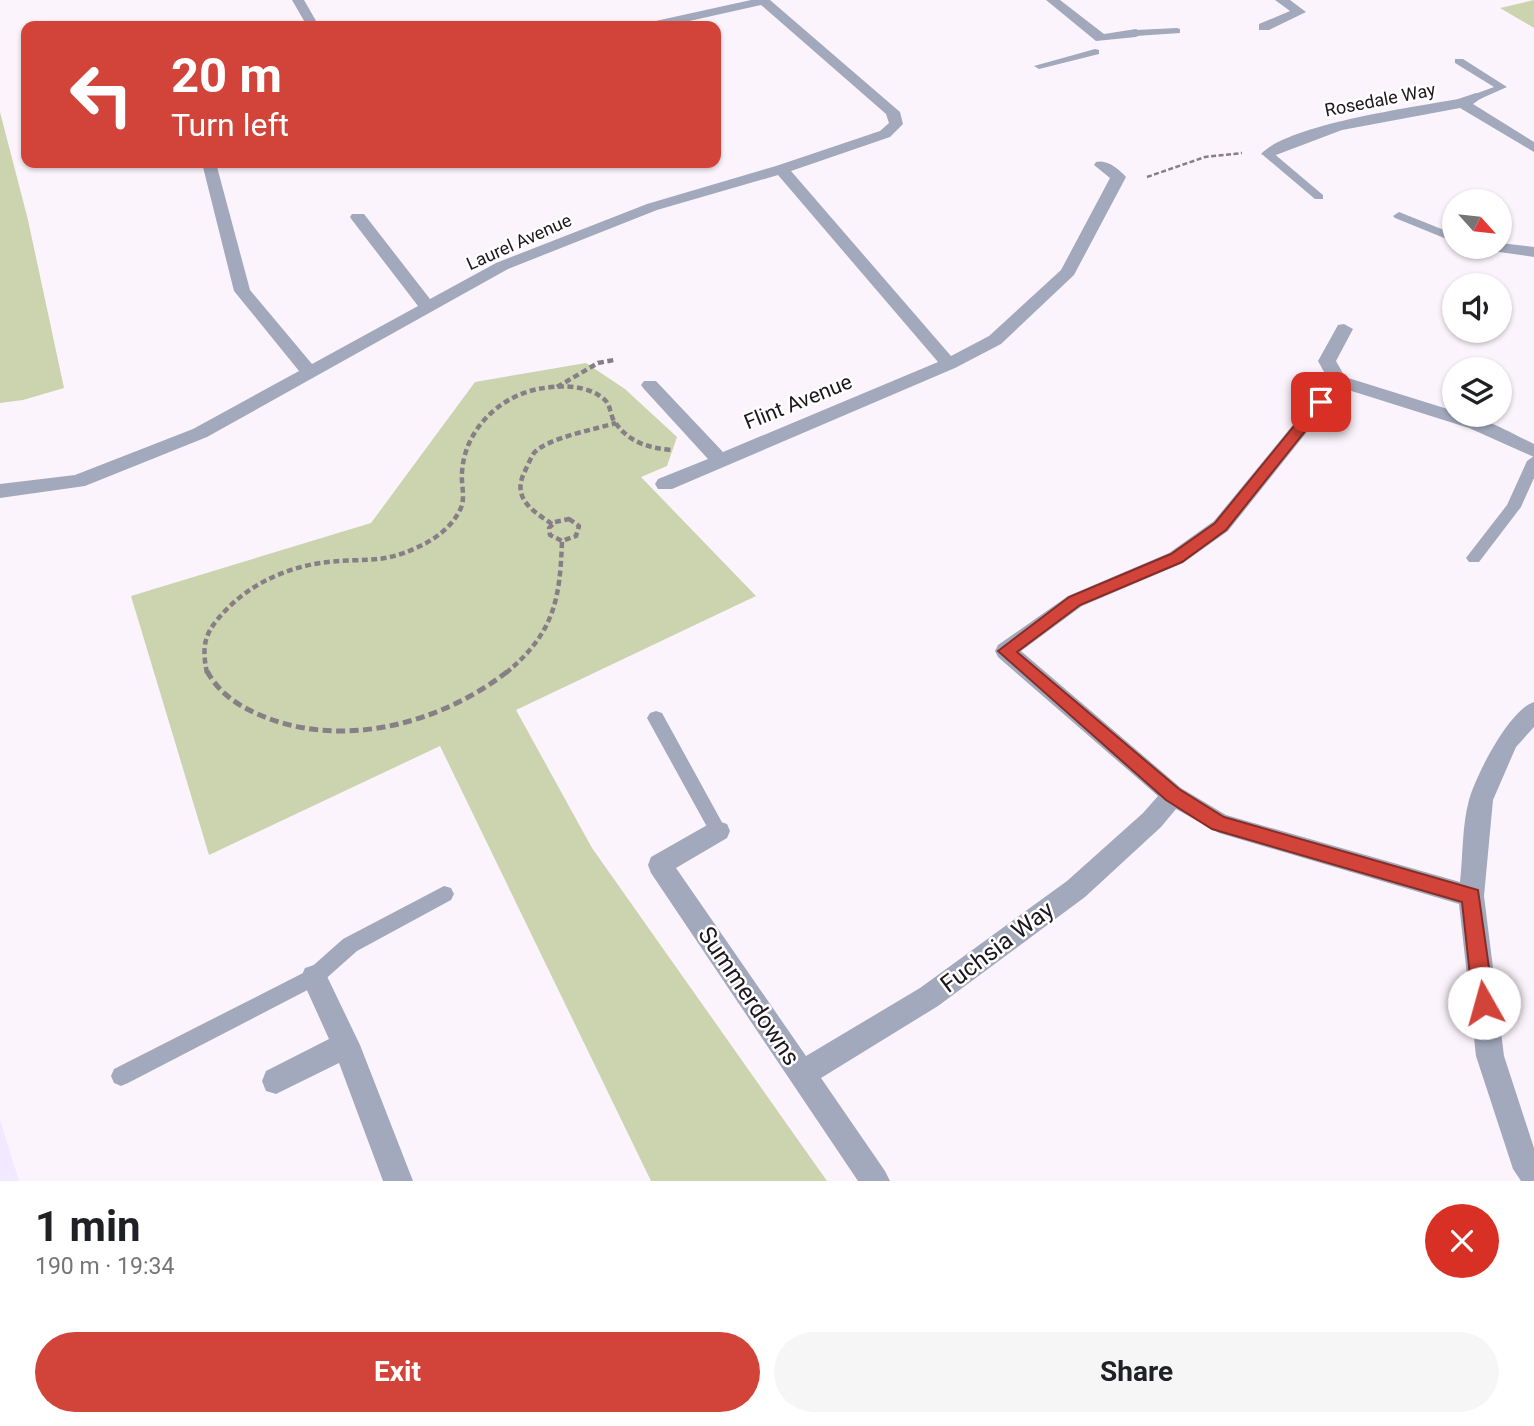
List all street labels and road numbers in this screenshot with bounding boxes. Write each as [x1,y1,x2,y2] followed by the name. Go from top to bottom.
[1323,78,1438,121] street label: Rosedale Way
[463,209,574,274] street label: Laurel Avenue
[741,369,855,435] street label: Flint Avenue
[935,895,1060,999] street label: Fuchsia Way
[692,921,806,1071] street label: Summerdowns

